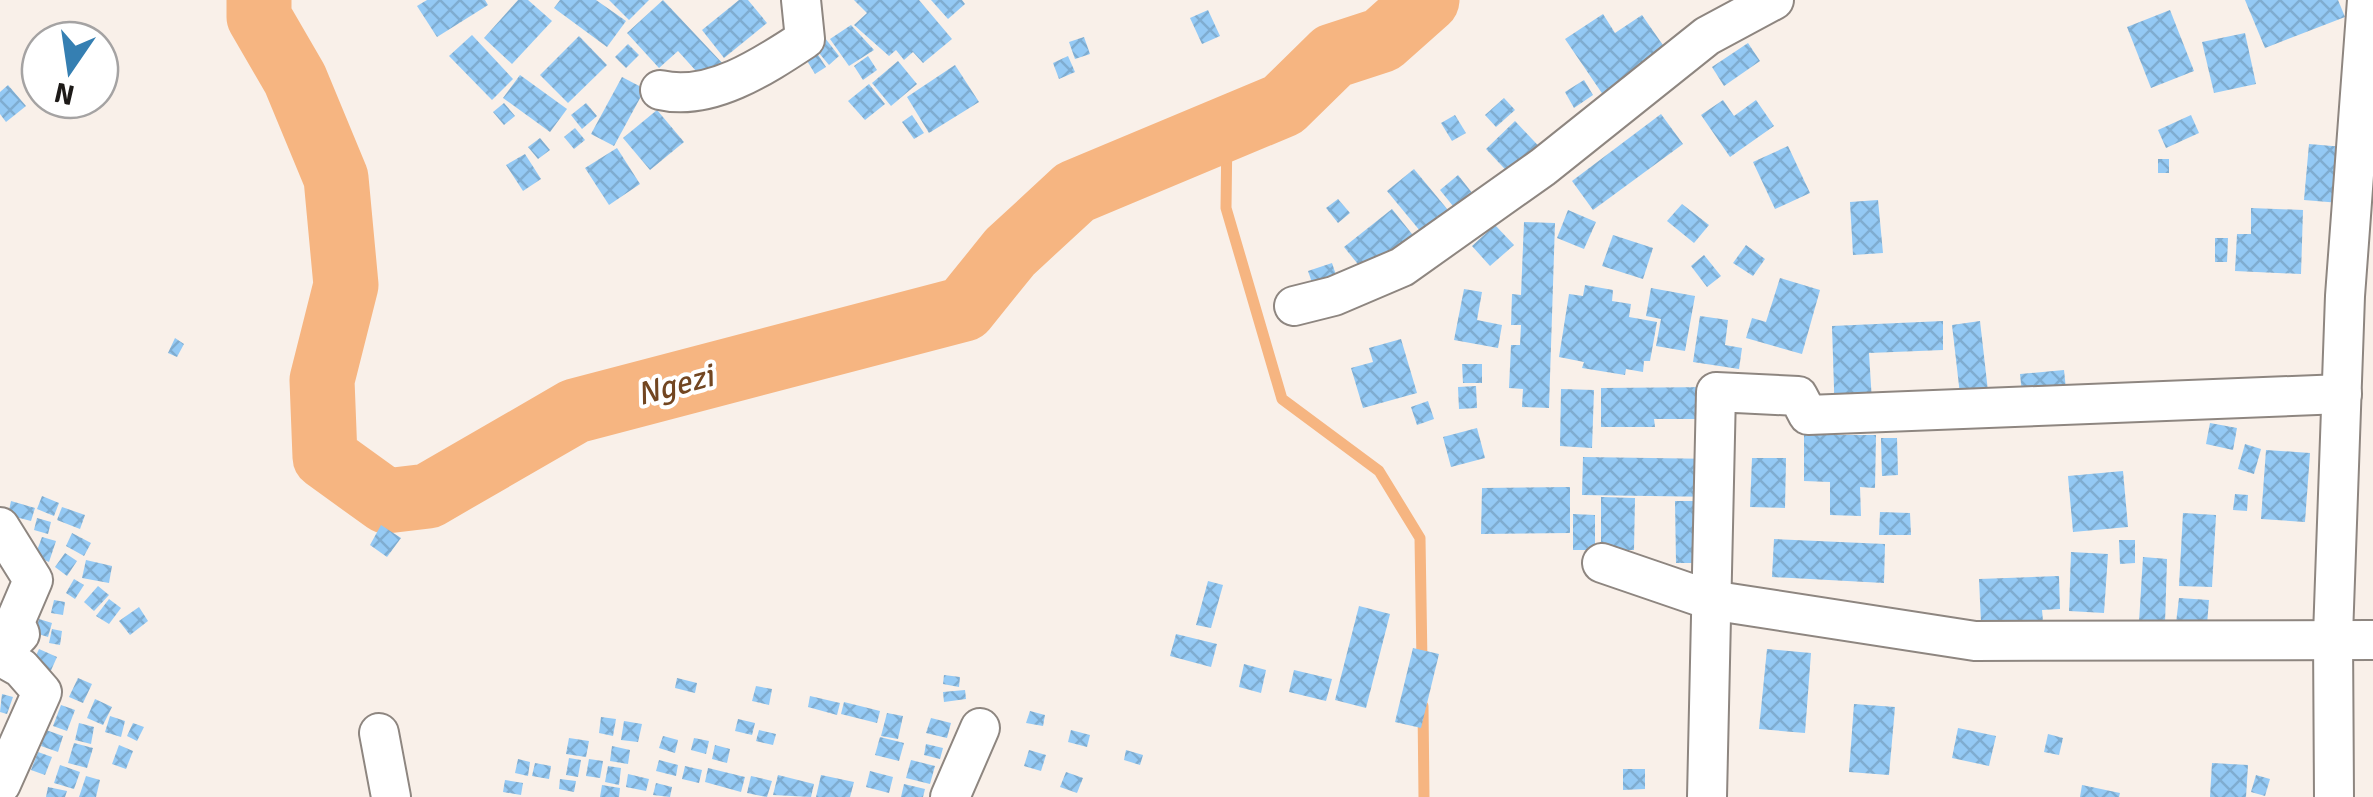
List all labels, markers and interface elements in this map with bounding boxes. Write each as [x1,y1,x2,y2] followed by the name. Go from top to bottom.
[20,20,120,120] north arrow
[51,75,78,112] text: N
[632,355,721,414] water label: Ngezi

